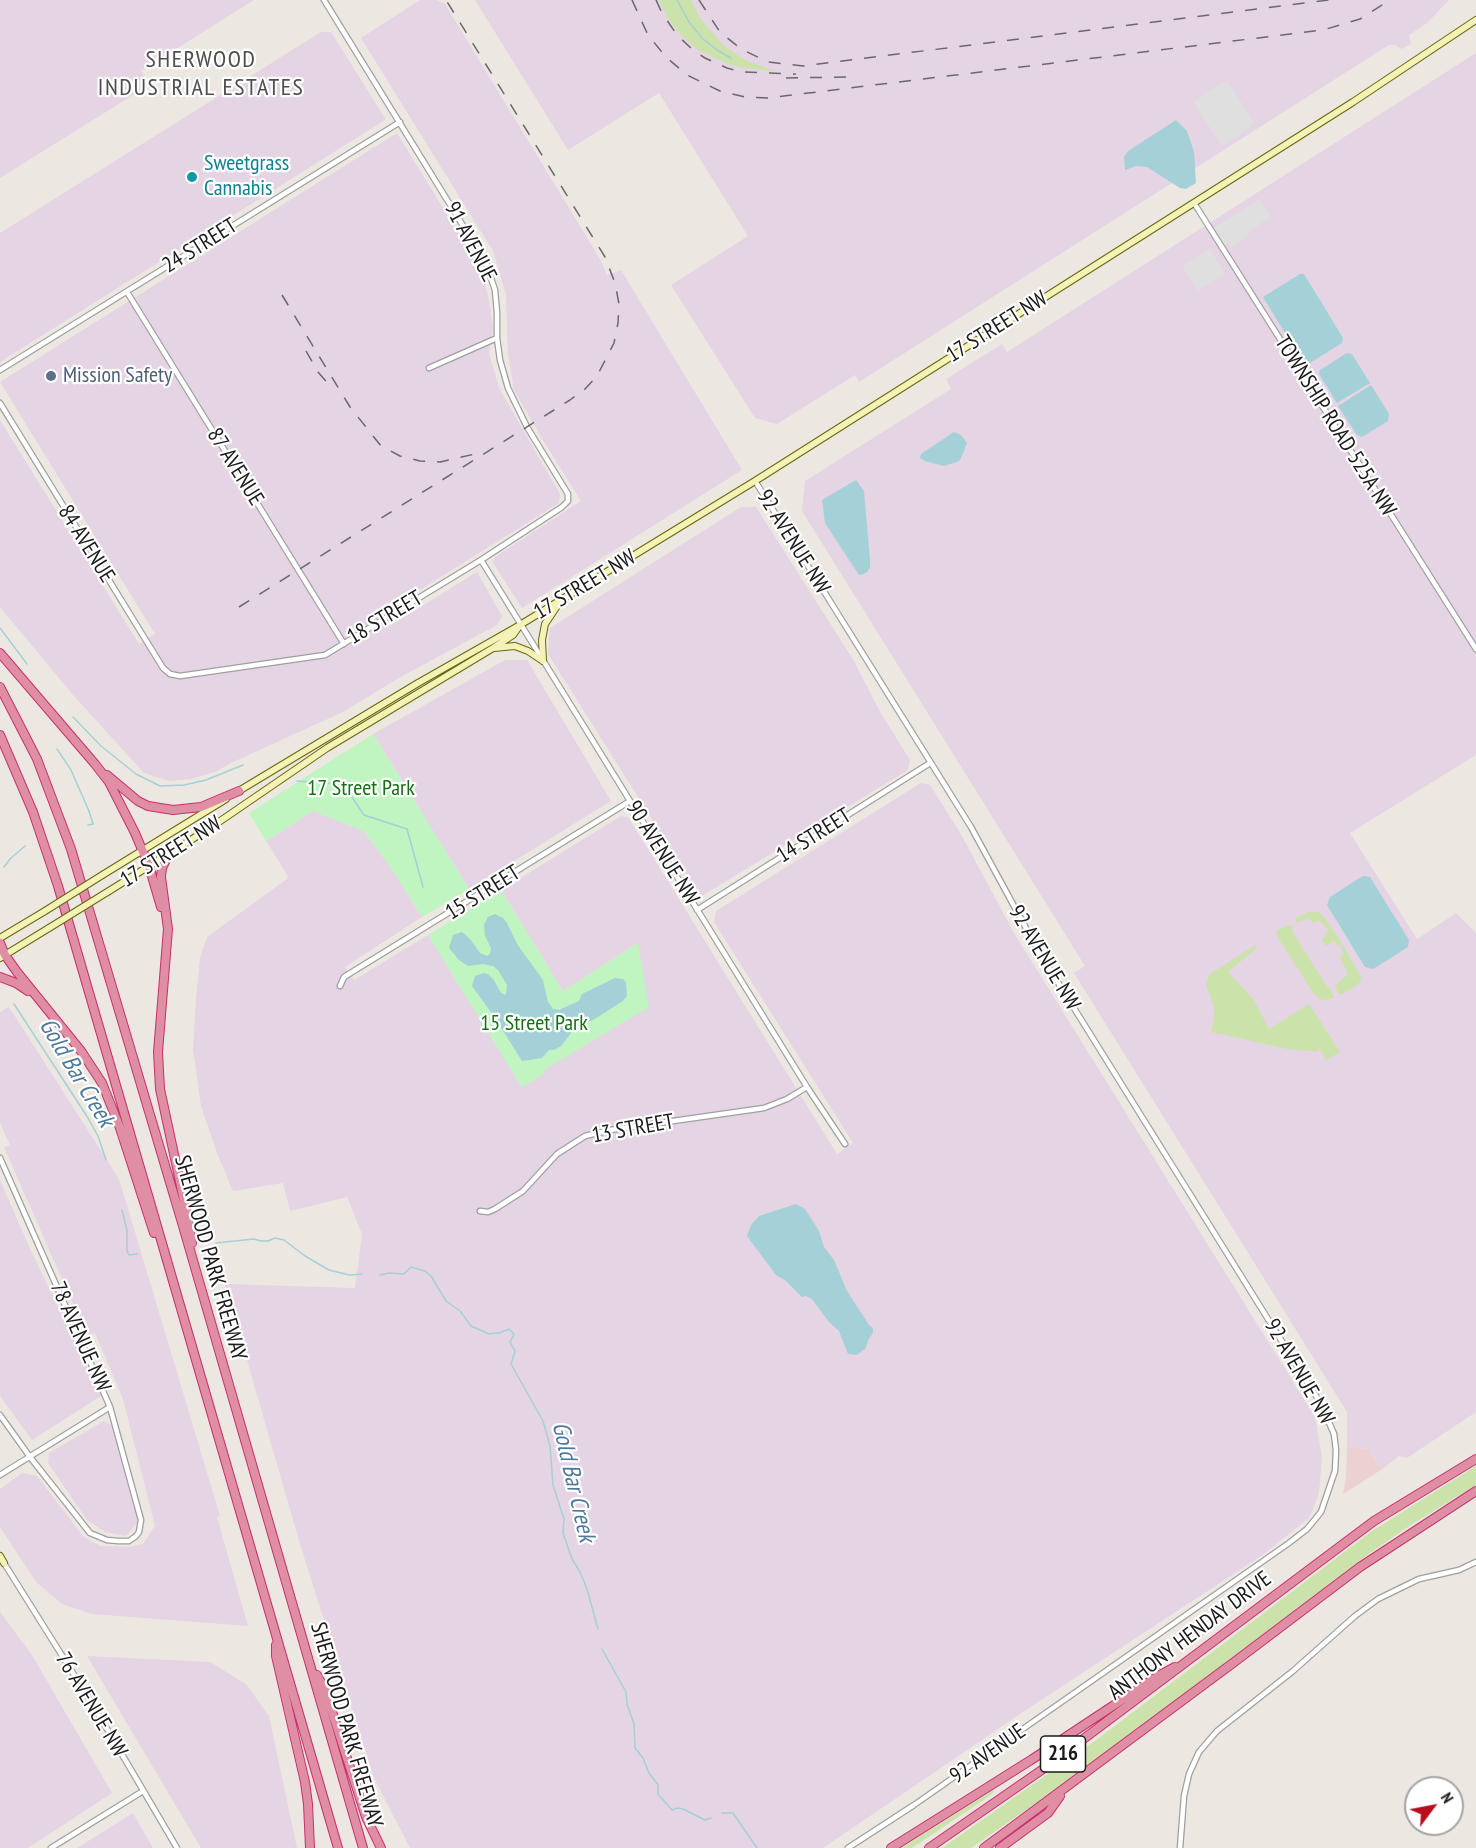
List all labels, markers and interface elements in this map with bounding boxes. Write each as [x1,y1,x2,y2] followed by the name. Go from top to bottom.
[98,46,304,102] district label: SHERWOOD INDUSTRIAL ESTATES
[204,151,289,202] place label: Sweetgrass Cannabis
[185,170,199,184] marker: Sweetgrass Cannabis
[438,198,502,286] street label: 91 AVENUE
[158,213,242,279] street label: 24 STREET
[942,286,1052,368] street label: 17 STREET NW
[1269,331,1401,521] street label: TOWNSHIP ROAD 525A NW
[63,363,172,389] place label: Mission Safety
[44,369,58,383] marker: Mission Safety
[201,423,269,511] street label: 87 AVENUE
[751,485,835,599] street label: 92 AVENUE NW
[52,500,120,588] street label: 84 AVENUE
[529,544,641,626] street label: 17 STREET NW
[343,585,427,651] street label: 18 STREET
[307,776,415,802] park label: 17 Street Park
[620,796,704,910] street label: 90 AVENUE NW
[772,803,856,869] street label: 14 STREET
[116,811,226,893] street label: 17 STREET NW
[441,860,525,926] street label: 15 STREET
[1002,901,1086,1015] street label: 92 AVENUE NW
[480,1011,588,1037] park label: 15 Street Park
[32,1013,120,1133] water label: Gold Bar Creek
[590,1109,676,1149] street label: 13 STREET
[168,1152,252,1364] street label: SHERWOOD PARK FREEWAY
[44,1278,116,1396] street label: 78 AVENUE NW
[1258,1314,1340,1430] street label: 92 AVENUE NW
[545,1419,601,1545] water label: Gold Bar Creek
[1103,1566,1277,1706] street label: ANTHONY HENDAY DRIVE
[304,1619,388,1831] street label: SHERWOOD PARK FREEWAY
[49,1648,133,1762] street label: 76 AVENUE NW
[945,1718,1031,1790] street label: 92 AVENUE
[1040,1736,1086,1772] road number: 216
[1404,1776,1464,1836] north arrow
[1437,1789,1458,1806] text: N

